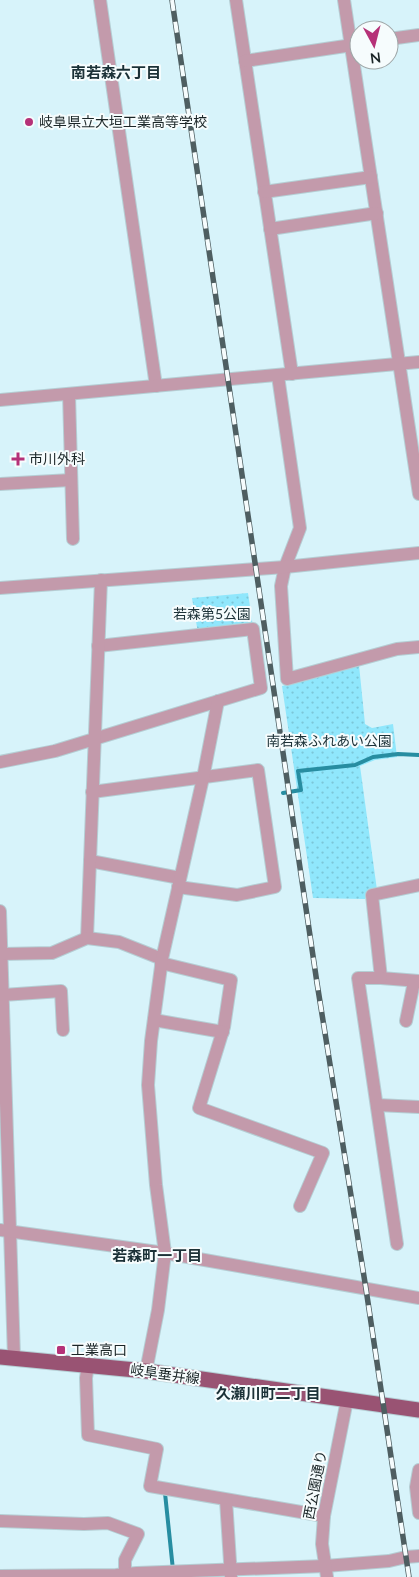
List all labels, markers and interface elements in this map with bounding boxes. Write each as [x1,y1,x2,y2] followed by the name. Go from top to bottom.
[349,20,399,70] north arrow
[369,49,382,67] text: N
[71,63,161,81] district label: 南若森六丁目
[39,113,207,130] place label: 岐阜県立大垣工業高等学校
[23,116,35,128] marker: 岐阜県立大垣工業高等学校
[29,450,85,467] place label: 市川外科
[11,452,25,466] marker: 市川外科
[173,605,251,622] park label: 若森第5公園
[266,732,392,749] park label: 南若森ふれあい公園
[112,1246,202,1264] district label: 若森町一丁目
[71,1341,127,1358] place label: 工業高口
[55,1344,67,1356] marker: 工業高口
[129,1360,201,1387] street label: 岐阜垂井線
[215,1384,321,1402] district label: 久瀬川町二丁目
[299,1449,330,1521] street label: 西公園通り

